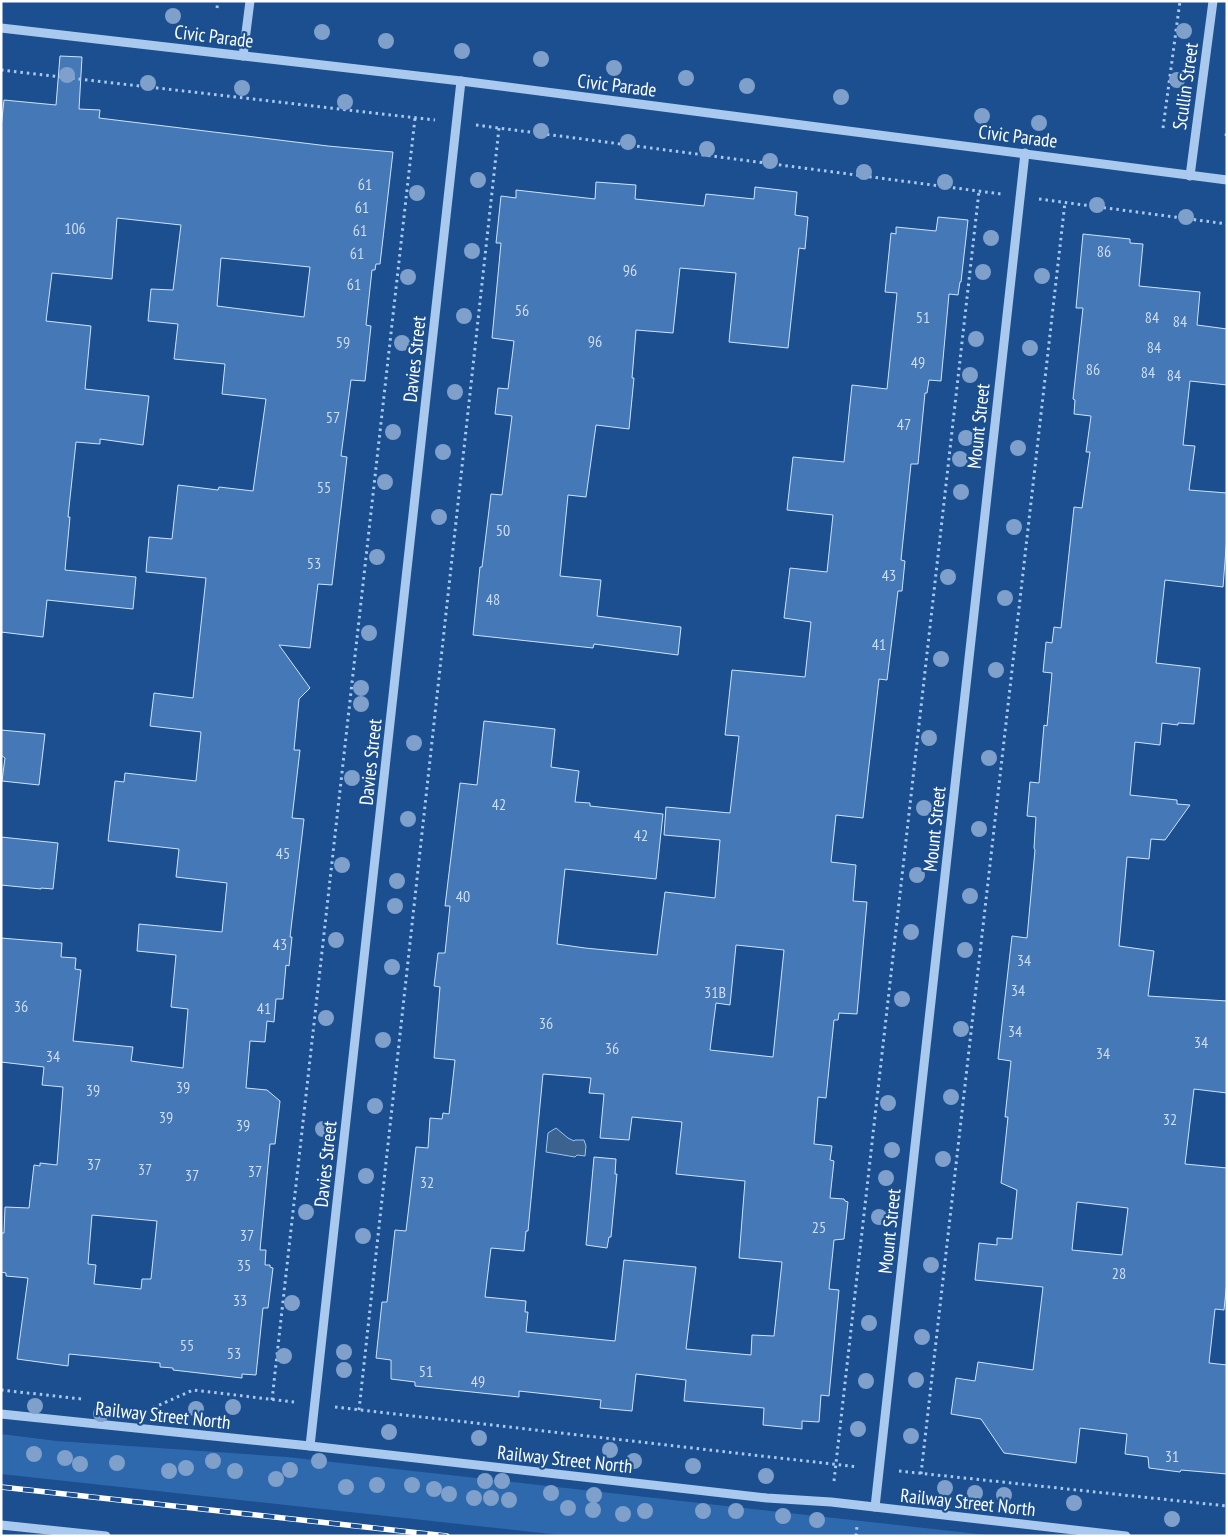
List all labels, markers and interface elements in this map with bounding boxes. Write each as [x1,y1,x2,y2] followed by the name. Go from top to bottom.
[173,19,255,53] street label: Civic Parade
[1167,40,1203,131] street label: Scullin Street
[576,68,658,102] street label: Civic Parade
[977,119,1059,153] street label: Civic Parade
[358,174,372,194] house number: 61
[355,197,369,217] house number: 61
[64,218,86,238] house number: 106
[353,220,367,240] house number: 61
[1097,241,1111,261] house number: 86
[350,243,364,263] house number: 61
[623,260,637,280] house number: 96
[347,274,361,294] house number: 61
[515,300,529,320] house number: 56
[916,307,930,327] house number: 51
[1145,307,1159,327] house number: 84
[1173,311,1187,331] house number: 84
[398,314,431,403] street label: Davies Street
[588,331,602,351] house number: 96
[336,332,350,352] house number: 59
[1147,337,1161,357] house number: 84
[911,352,925,372] house number: 49
[1086,359,1100,379] house number: 86
[1141,362,1155,382] house number: 84
[1167,365,1181,385] house number: 84
[962,381,994,470] street label: Mount Street
[326,407,340,427] house number: 57
[897,414,911,434] house number: 47
[317,477,331,497] house number: 55
[496,520,510,540] house number: 50
[307,553,321,573] house number: 53
[882,565,896,585] house number: 43
[486,589,500,609] house number: 48
[872,634,886,654] house number: 41
[354,717,387,806] street label: Davies Street
[918,784,950,873] street label: Mount Street
[492,794,506,814] house number: 42
[634,825,648,845] house number: 42
[276,843,290,863] house number: 45
[456,886,470,906] house number: 40
[273,934,287,954] house number: 43
[1017,950,1031,970] house number: 34
[1011,980,1025,1000] house number: 34
[704,982,726,1002] house number: 31B
[14,996,28,1016] house number: 36
[257,998,271,1018] house number: 41
[539,1013,553,1033] house number: 36
[1008,1021,1022,1041] house number: 34
[1194,1032,1208,1052] house number: 34
[605,1038,619,1058] house number: 36
[1096,1043,1110,1063] house number: 34
[46,1046,60,1066] house number: 34
[176,1077,190,1097] house number: 39
[86,1080,100,1100] house number: 39
[159,1107,173,1127] house number: 39
[1163,1109,1177,1129] house number: 32
[236,1115,250,1135] house number: 39
[309,1119,342,1208] street label: Davies Street
[87,1154,101,1174] house number: 37
[138,1159,152,1179] house number: 37
[248,1161,262,1181] house number: 37
[185,1165,199,1185] house number: 37
[420,1172,434,1192] house number: 32
[873,1186,905,1275] street label: Mount Street
[812,1217,826,1237] house number: 25
[240,1225,254,1245] house number: 37
[237,1255,251,1275] house number: 35
[1112,1263,1126,1283] house number: 28
[233,1290,247,1310] house number: 33
[180,1335,194,1355] house number: 55
[227,1343,241,1363] house number: 53
[419,1361,433,1381] house number: 51
[471,1371,485,1391] house number: 49
[94,1396,232,1434] street label: Railway Street North
[496,1440,634,1478] street label: Railway Street North
[1165,1446,1179,1466] house number: 31
[899,1483,1037,1521] street label: Railway Street North

